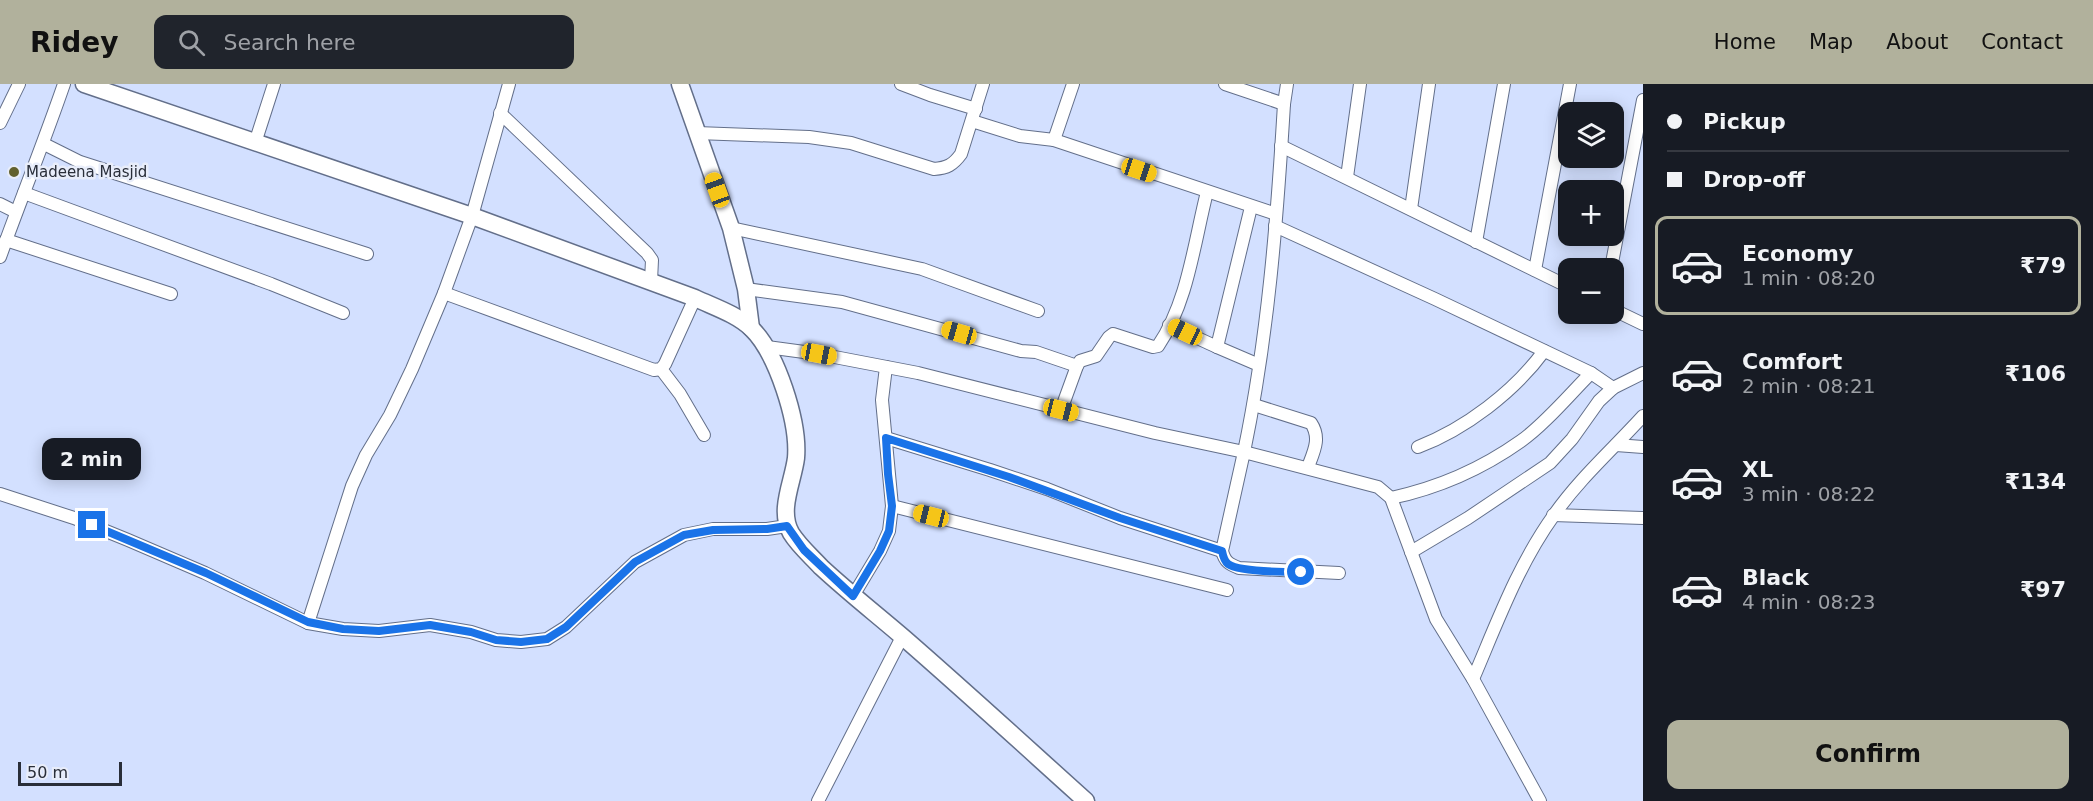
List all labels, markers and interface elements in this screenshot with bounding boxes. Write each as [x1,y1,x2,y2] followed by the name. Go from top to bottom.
[154,15,574,69] search box
[30,26,118,59] text: Ridey
[175,26,208,59] icon: search
[223,30,356,55] text: Search here
[1714,30,1776,54] text: Home
[1809,30,1853,54] text: Map
[1886,30,1948,54] text: About
[1981,30,2063,54] text: Contact
[1558,102,1624,324] map controls
[1558,102,1624,168] button: layers
[1703,109,1786,134] text: Pickup
[1119,156,1159,184] car
[26,163,147,181] place label: Madeena Masjid
[7,165,21,179] marker: Madeena Masjid
[1703,167,1805,192] text: Drop-off
[702,170,732,210] car
[1558,180,1624,246] button: +
[1670,239,1724,293] icon: car
[1742,241,1853,266] text: Economy
[2020,253,2066,278] text: ₹79
[1558,258,1624,324] button: −
[1742,266,1876,290] text: 1 min · 08:20
[1165,316,1205,348] car
[939,319,979,347] car
[800,342,838,366] car
[1670,347,1724,401] icon: car
[1742,349,1842,374] text: Comfort
[2005,361,2066,386] text: ₹106
[1742,374,1876,398] text: 2 min · 08:21
[1041,397,1081,423] car
[42,438,142,480] callout: 2 min
[60,447,123,471] text: 2 min
[1670,455,1724,509] icon: car
[1742,457,1773,482] text: XL
[2005,469,2066,494] text: ₹134
[1742,482,1876,506] text: 3 min · 08:22
[911,503,951,529] car
[78,511,105,538] route end
[1287,558,1314,585] route start
[1670,563,1724,617] icon: car
[1742,565,1809,590] text: Black
[2020,577,2066,602] text: ₹97
[1742,590,1876,614] text: 4 min · 08:23
[1667,720,2069,789] button: Confirm
[18,759,122,786] scale bar
[27,763,68,782] text: 50 m

